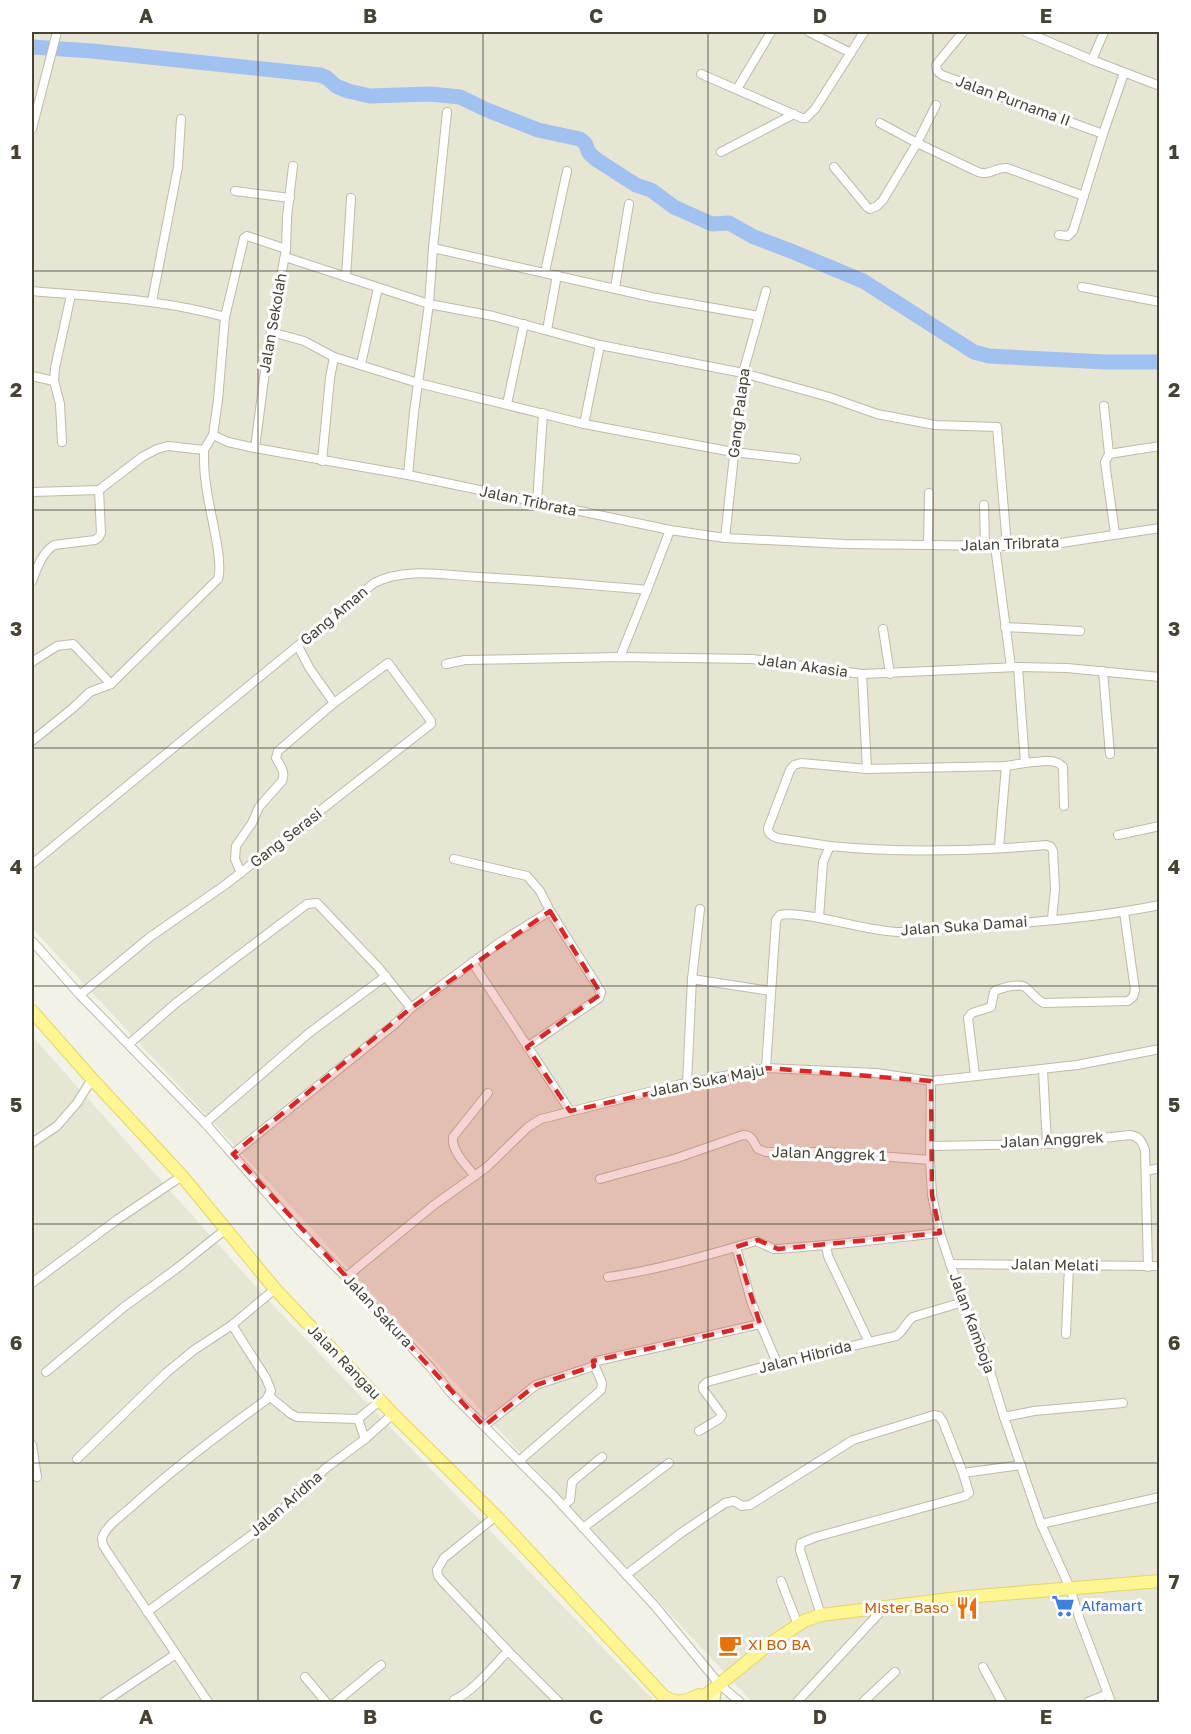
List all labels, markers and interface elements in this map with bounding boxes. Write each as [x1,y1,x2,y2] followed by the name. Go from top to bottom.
[139,3,153,27] text: A
[363,3,377,27] text: B
[589,3,603,27] text: C
[813,3,827,27] text: D
[1040,3,1052,27] text: E
[954,71,1073,129] street label: Jalan Purnama II
[11,139,21,163] text: 1
[1169,139,1179,163] text: 1
[254,272,290,374] street label: Jalan Sekolah
[724,367,752,459] street label: Gang Palapa
[10,377,22,401] text: 2
[1168,377,1180,401] text: 2
[478,481,578,519] street label: Jalan Tribrata
[960,532,1060,554] street label: Jalan Tribrata
[296,582,371,649] street label: Gang Aman
[10,616,22,640] text: 3
[1168,616,1180,640] text: 3
[757,650,849,680] street label: Jalan Akasia
[246,804,325,871] street label: Gang Serasi
[10,854,22,878] text: 4
[1168,854,1180,878] text: 4
[900,912,1028,938] street label: Jalan Suka Damai
[648,1060,766,1100] street label: Jalan Suka Maju
[10,1092,22,1116] text: 5
[1168,1092,1180,1116] text: 5
[1000,1127,1105,1151] street label: Jalan Anggrek
[771,1142,887,1164] street label: Jalan Anggrek 1
[1011,1254,1099,1274] street label: Jalan Melati
[340,1270,417,1350] street label: Jalan Sakura
[946,1270,999,1375] street label: Jalan Kamboja
[304,1320,385,1403] street label: Jalan Rangau
[10,1330,22,1354] text: 6
[1168,1330,1180,1354] text: 6
[756,1336,853,1376] street label: Jalan Hibrida
[246,1467,325,1540] street label: Jalan Aridha
[11,1569,22,1593] text: 7
[1169,1569,1180,1593] text: 7
[1050,1593,1076,1619] supermarket icon: Alfamart
[954,1595,980,1621] restaurant icon: Mister Baso
[1081,1596,1143,1614] place label: Alfamart
[864,1598,949,1616] place label: Mister Baso
[717,1632,743,1658] cafe icon: XI BO BA
[748,1635,811,1653] place label: XI BO BA
[139,1704,153,1728] text: A
[363,1704,377,1728] text: B
[589,1704,603,1728] text: C
[813,1704,827,1728] text: D
[1040,1704,1052,1728] text: E

